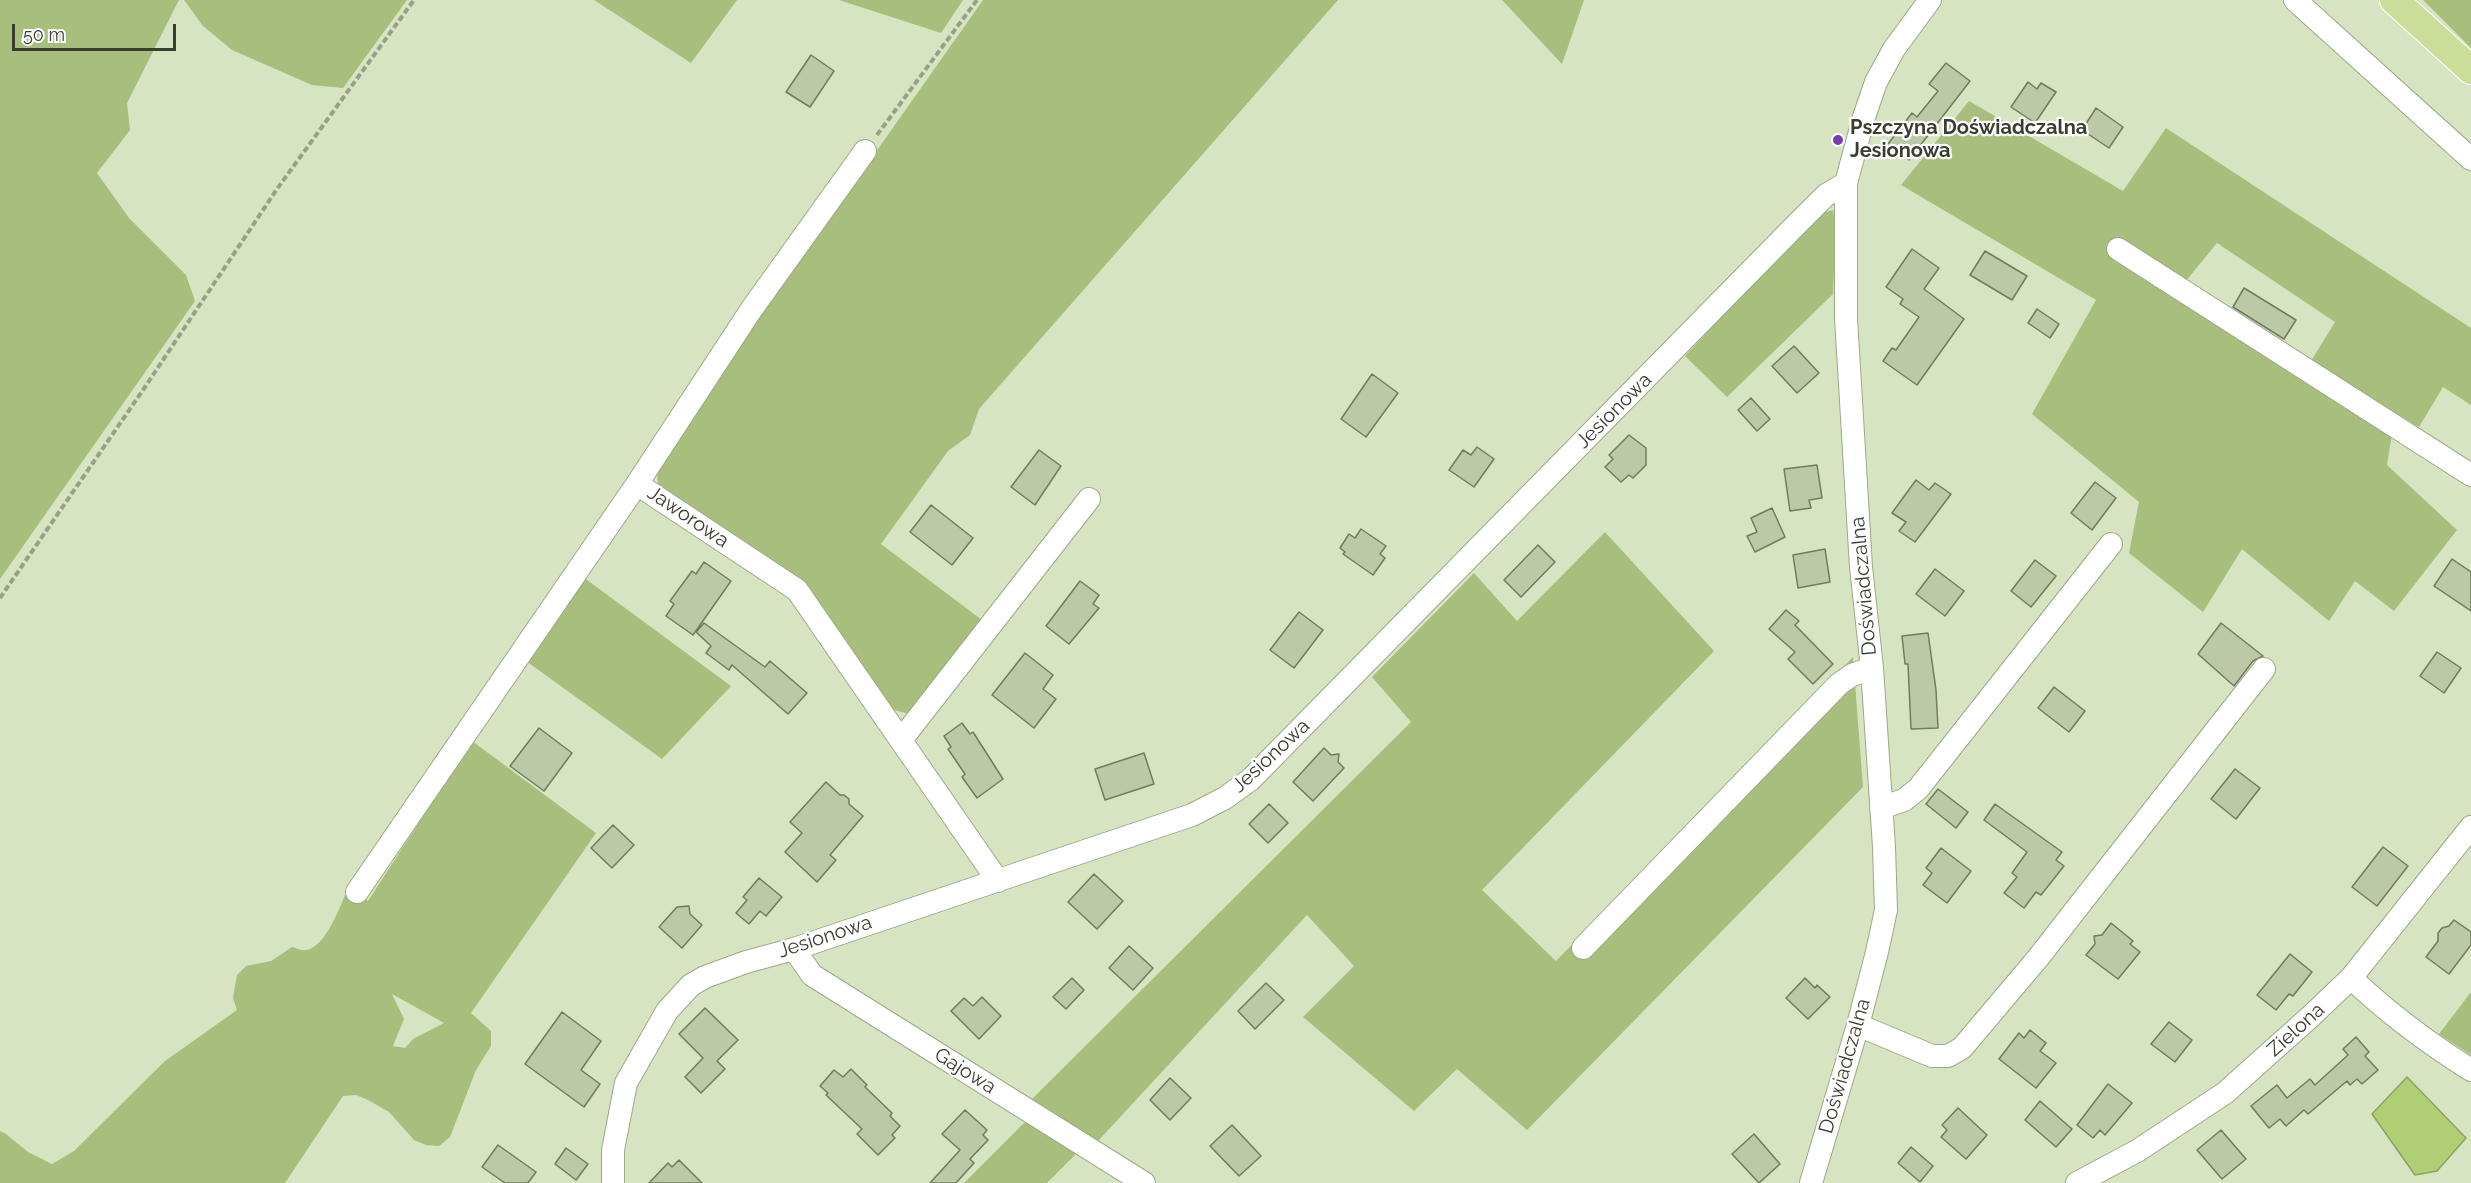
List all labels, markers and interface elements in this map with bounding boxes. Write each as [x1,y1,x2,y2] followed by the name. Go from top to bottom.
[15,12,178,50] scale bar
[23,24,65,45] text: 50 m
[1850,116,2087,163] place label: Pszczyna Doświadczalna Jesionowa
[1831,133,1845,147] marker: Pszczyna Doświadczalna Jesionowa
[1571,368,1657,454] street label: Jesionowa
[643,481,733,553] street label: Jaworowa
[1846,516,1882,656] street label: Doświadczalna
[1227,714,1315,798] street label: Jesionowa
[775,911,875,963] street label: Jesionowa
[1814,996,1876,1136] street label: Doświadczalna
[2262,998,2330,1062] street label: Zielona
[930,1043,1000,1099] street label: Gajowa

